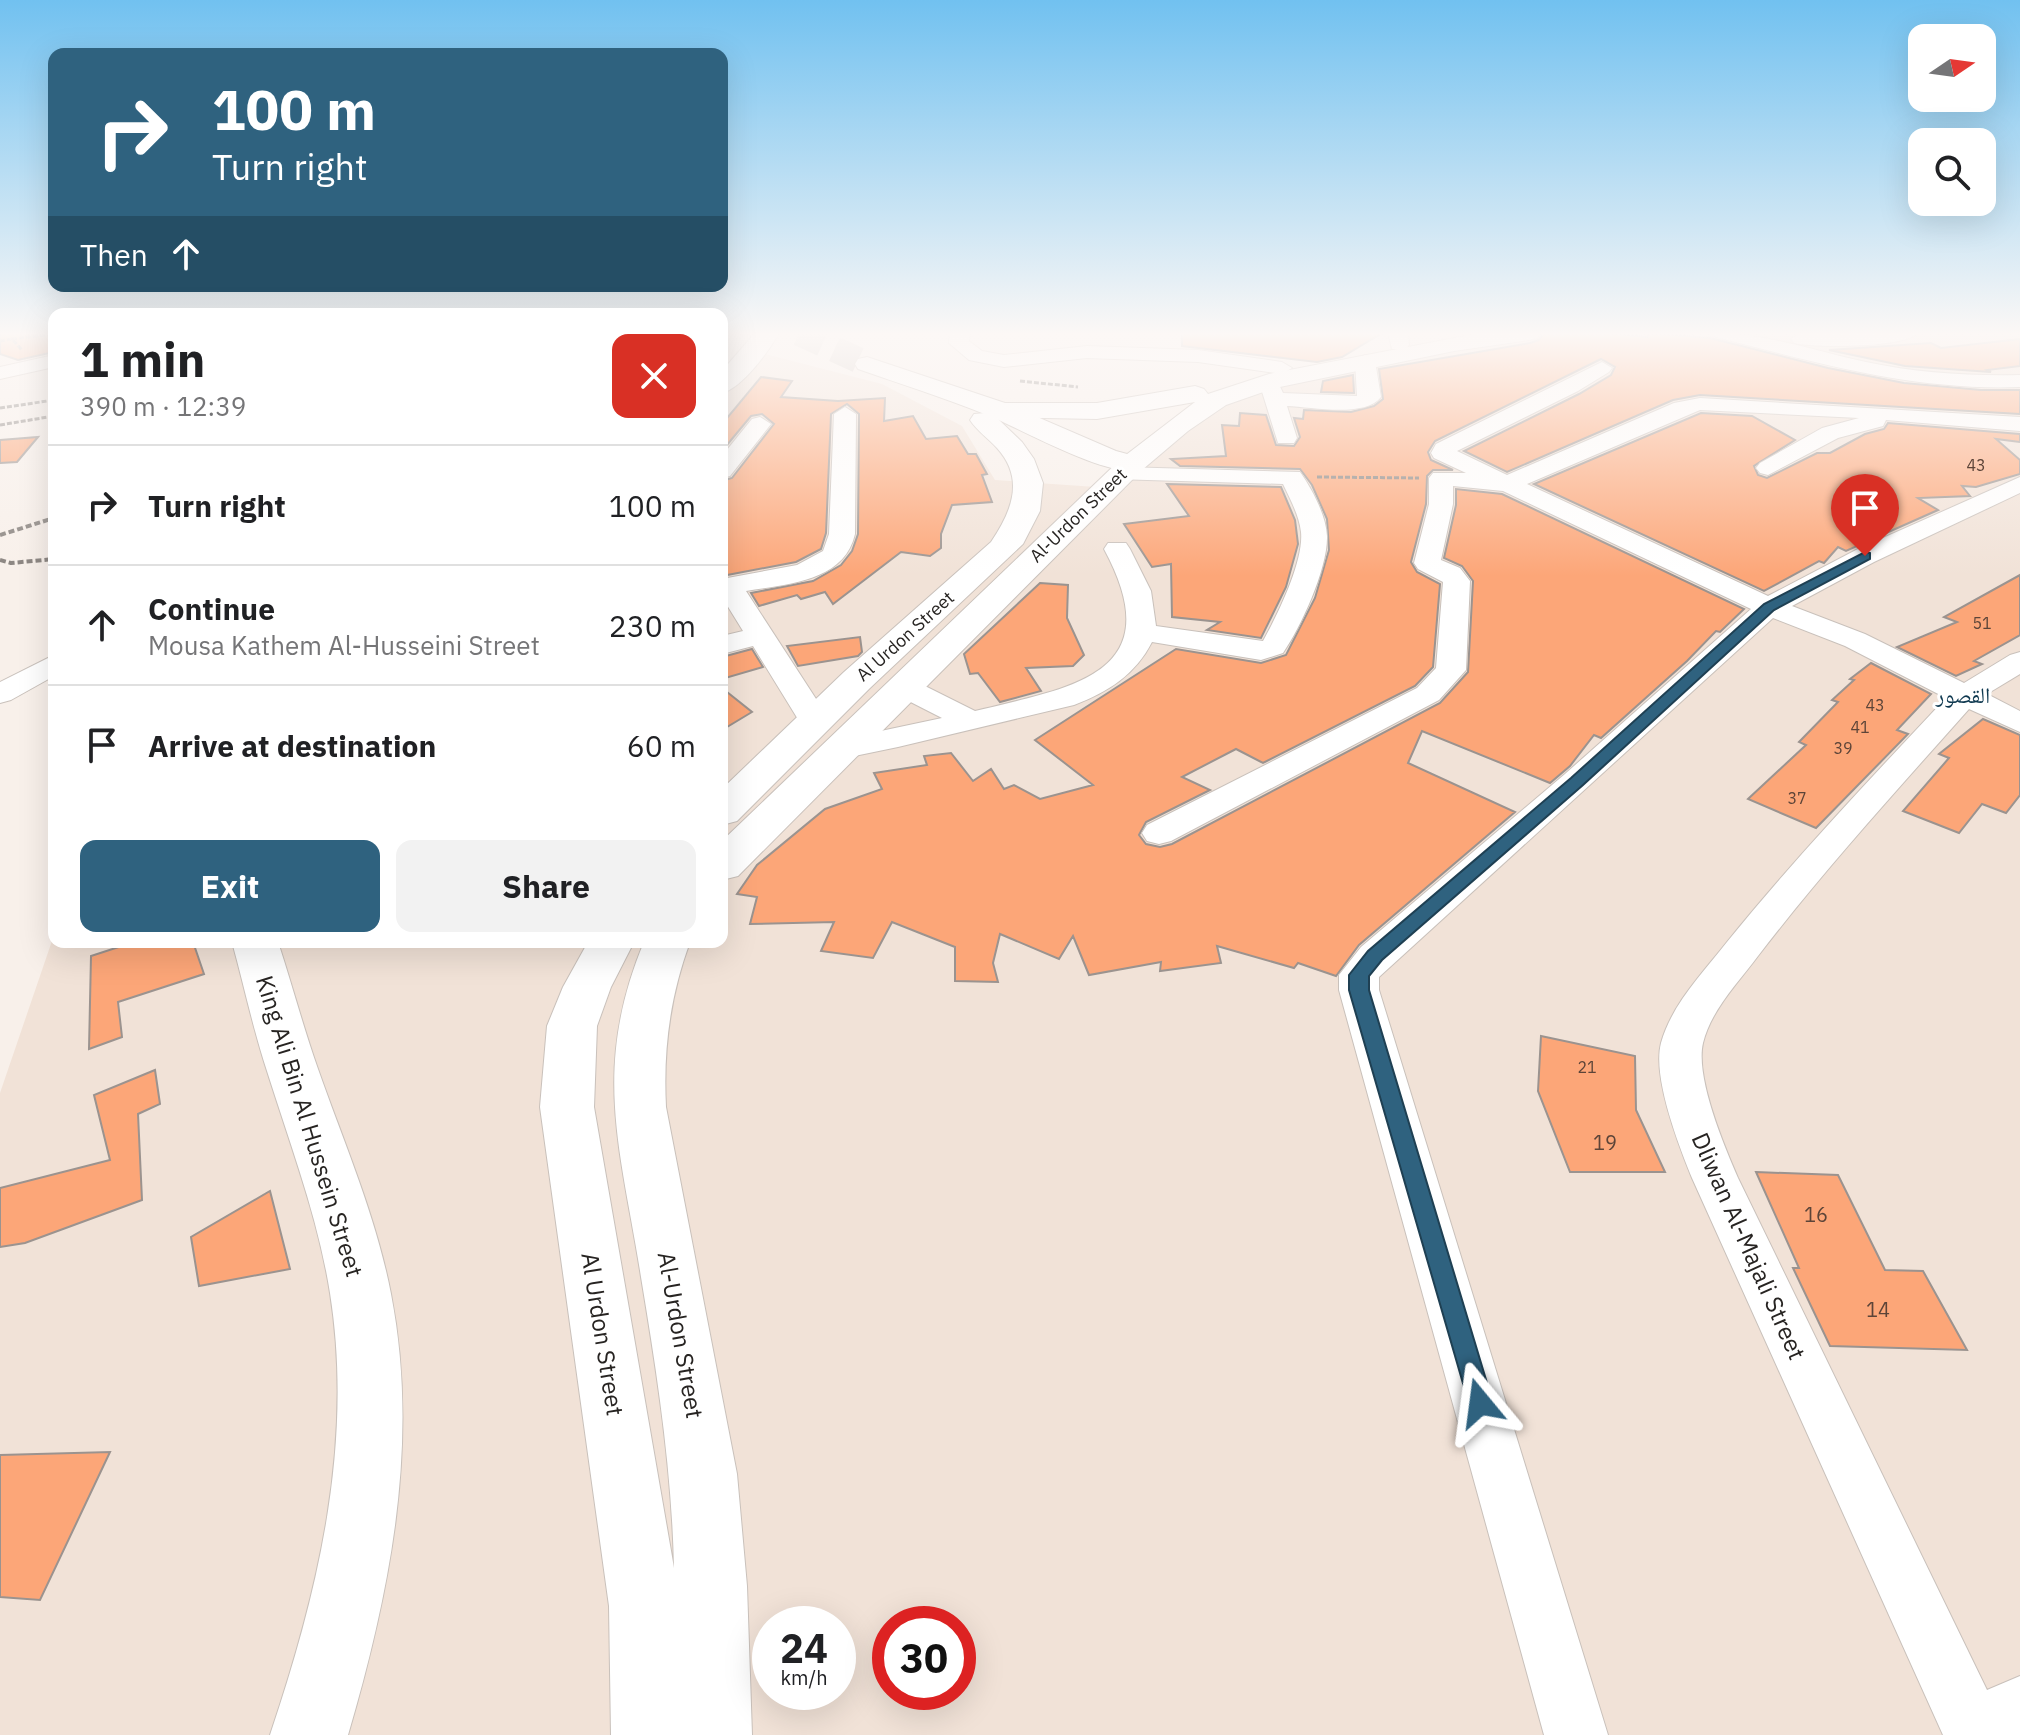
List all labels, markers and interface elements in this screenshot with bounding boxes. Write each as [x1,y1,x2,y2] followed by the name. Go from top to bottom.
[1908,24,1996,112] north arrow
[1908,24,1996,216] map controls
[212,73,376,145] text: 100 m
[80,80,184,184] icon: right
[1908,128,1996,216] button: search
[212,143,368,190] text: Turn right
[164,232,208,276] icon: ahead
[80,235,148,274] text: Then
[80,328,205,390] text: 1 min
[612,334,696,418] button: close
[80,389,246,423] text: 390 m · 12:39
[1966,455,1986,475] house number: 43
[1025,463,1131,567] street label: Al-Urdon Street
[1831,474,1899,556] pin
[80,483,124,527] icon: right
[148,486,286,525] text: Turn right
[609,486,696,525] text: 100 m
[1843,486,1887,530] icon: arrive
[851,586,959,686] street label: Al Urdon Street
[148,589,275,628] text: Continue
[80,603,124,647] icon: ahead
[609,606,696,645] text: 230 m
[1972,613,1992,633] house number: 51
[148,628,540,662] text: Mousa Kathem Al-Husseini Street
[1935,680,1990,709] district label: القصور
[1865,695,1885,715] house number: 43
[1850,717,1870,737] house number: 41
[80,723,124,767] icon: arrive
[148,726,436,765] text: Arrive at destination
[627,726,696,765] text: 60 m
[1833,738,1853,758] house number: 39
[1787,788,1807,808] house number: 37
[80,840,380,932] button: Exit
[396,840,696,932] button: Share
[249,971,371,1281] street label: King Ali Bin Al Hussein Street
[1577,1057,1597,1077] house number: 21
[1684,1127,1814,1365] street label: Dliwan Al-Majali Street
[1593,1129,1617,1156] house number: 19
[1804,1201,1828,1228] house number: 16
[651,1249,711,1421] street label: Al-Urdon Street
[574,1250,632,1418] street label: Al Urdon Street
[1866,1296,1890,1323] house number: 14
[1438,1361,1522,1445] position arrow
[872,1606,976,1710] speed limit sign: 30
[780,1622,828,1674] text: 24
[780,1664,828,1691] text: km/h

